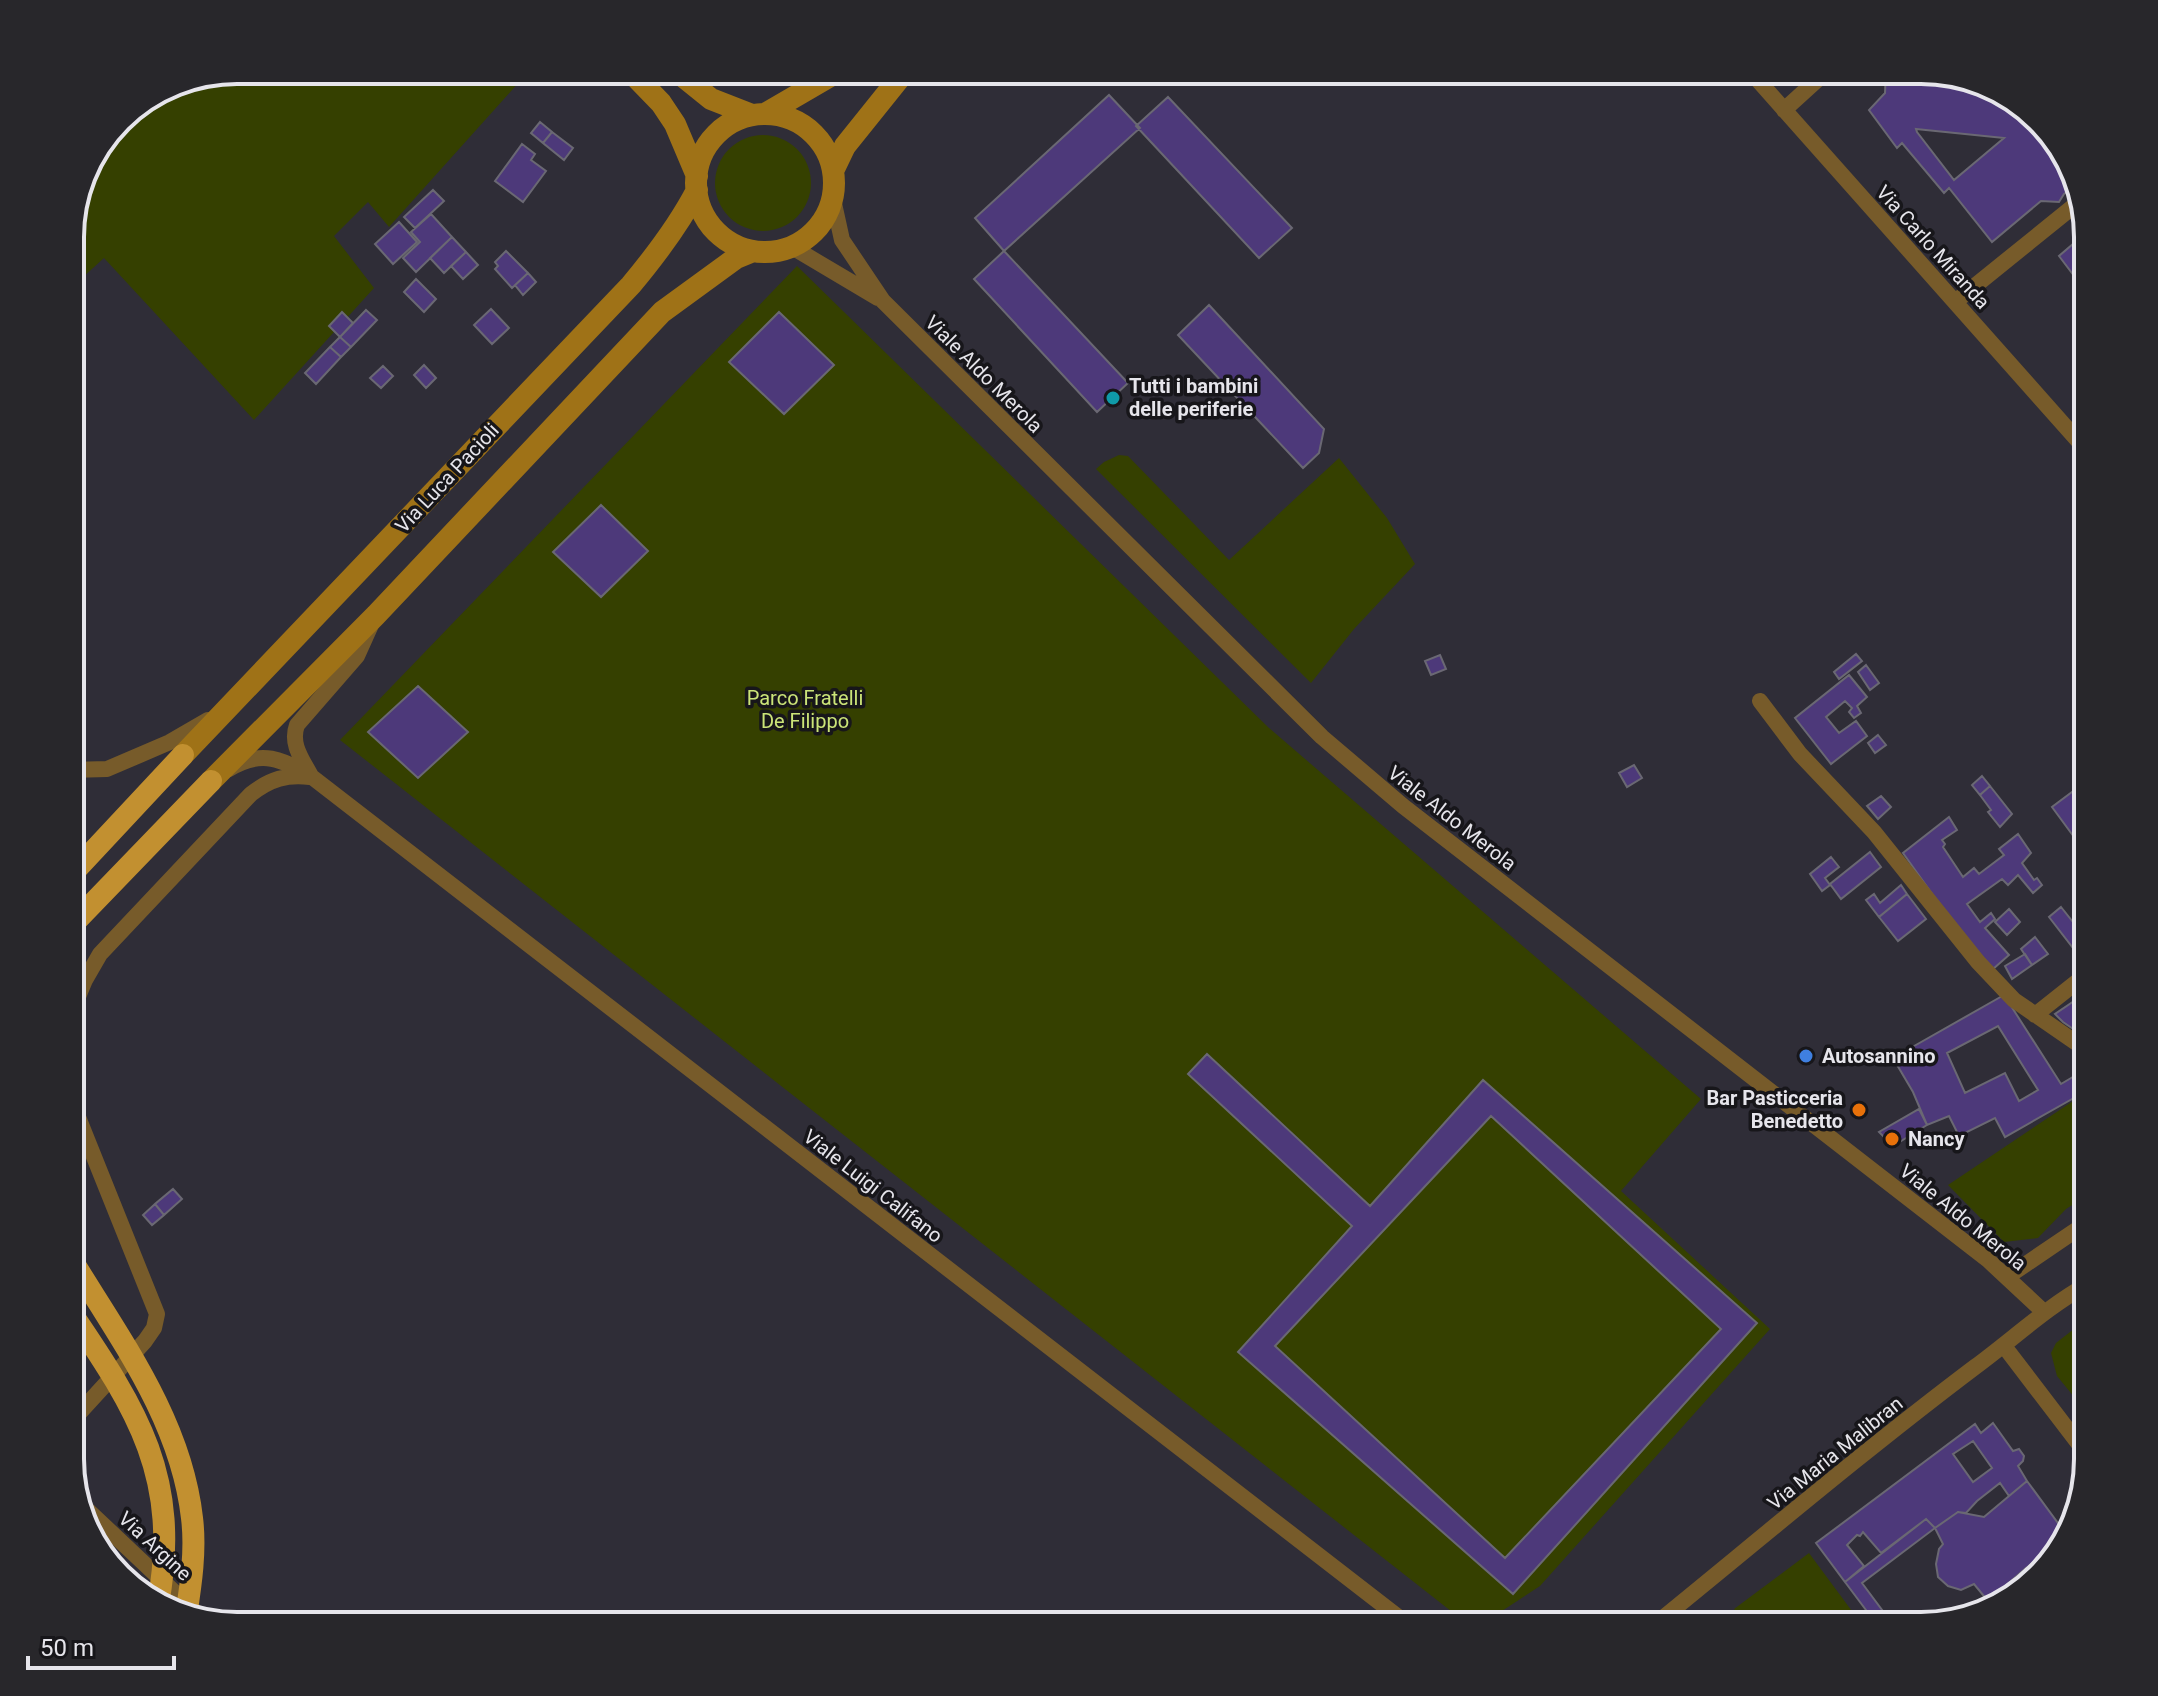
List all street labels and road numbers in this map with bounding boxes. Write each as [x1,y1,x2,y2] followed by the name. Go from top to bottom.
[1871,180,1995,314] street label: Via Carlo Miranda
[920,310,1048,438] street label: Viale Aldo Merola
[390,418,504,538] street label: Via Luca Pacioli
[1383,760,1521,876] street label: Viale Aldo Merola
[799,1124,947,1248] street label: Viale Luigi Califano
[1895,1159,2031,1275] street label: Viale Aldo Merola
[1763,1391,1907,1515] street label: Via Maria Malibran
[114,1506,196,1586] street label: Via Argine

